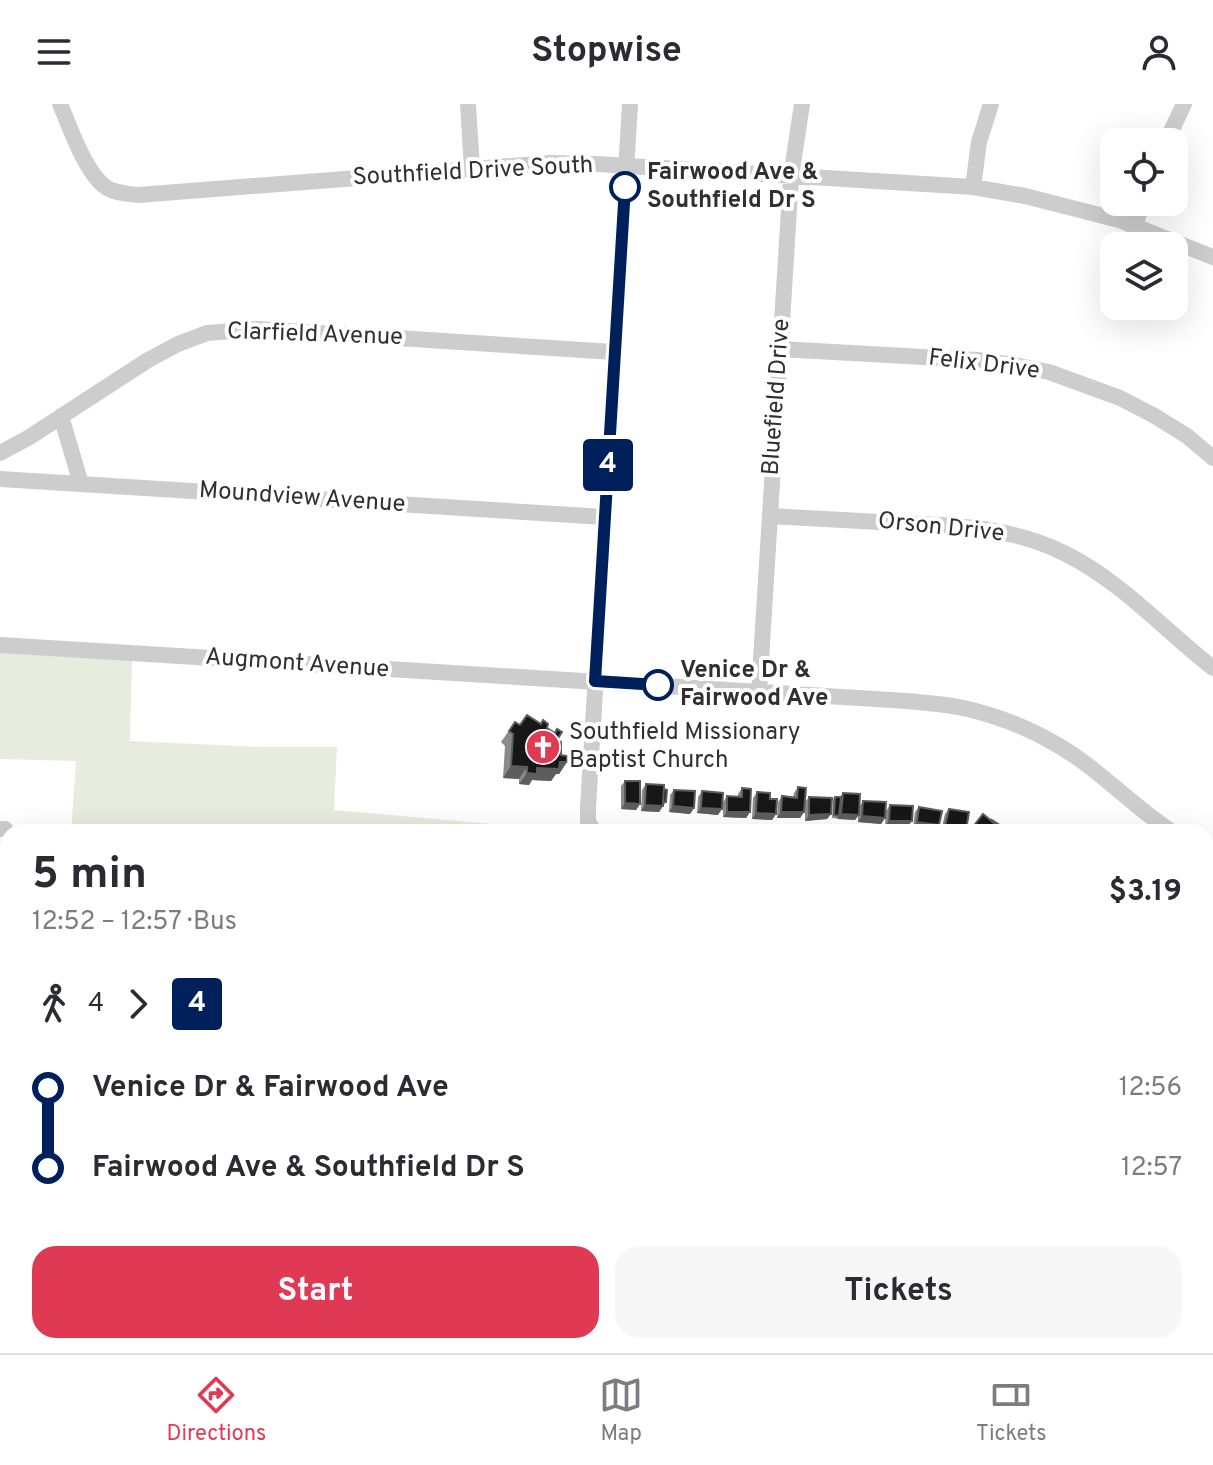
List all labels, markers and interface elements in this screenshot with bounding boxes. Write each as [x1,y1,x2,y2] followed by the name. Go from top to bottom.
[531,29,682,75] text: Stopwise
[32,30,76,74] icon: menu
[1137,30,1181,74] icon: person
[1100,128,1188,320] map controls
[1100,128,1188,216] button: locate
[352,151,594,193] street label: Southfield Drive South
[647,158,818,216] place label: Fairwood Ave & Southfield Dr S
[610,172,640,202] marker: Fairwood Ave & Southfield Dr S
[1100,232,1188,320] button: layers
[227,317,403,353] street label: Clarfield Avenue
[757,318,797,476] street label: Bluefield Drive
[927,343,1041,387] street label: Felix Drive
[582,439,634,491] line badge: 4
[599,447,617,483] text: 4
[198,476,406,520] street label: Moundview Avenue
[876,506,1006,550] street label: Orson Drive
[204,643,390,685] street label: Augmont Avenue
[680,656,828,714] place label: Venice Dr & Fairwood Ave
[643,670,673,700] marker: Venice Dr & Fairwood Ave
[569,718,800,776] place label: Southfield Missionary Baptist Church
[524,728,562,766] church icon: Southfield Missionary Baptist Church
[32,848,147,904] text: 5 min
[1109,874,1182,911] text: $3.19
[32,906,237,939] text: 12:52 – 12:57 · Bus
[32,982,76,1026] icon: walk
[116,982,160,1026] icon: forward
[188,986,206,1022] text: 4
[88,988,104,1021] text: 4
[92,1070,449,1107] text: Venice Dr & Fairwood Ave
[1119,1072,1182,1105] text: 12:56
[92,1150,525,1187] text: Fairwood Ave & Southfield Dr S
[1121,1152,1182,1185] text: 12:57
[32,1246,599,1338] button: Start
[615,1246,1182,1338] button: Tickets
[166,1373,266,1448] tab: Directions
[599,1373,643,1448] tab: Map
[976,1373,1047,1448] tab: Tickets

